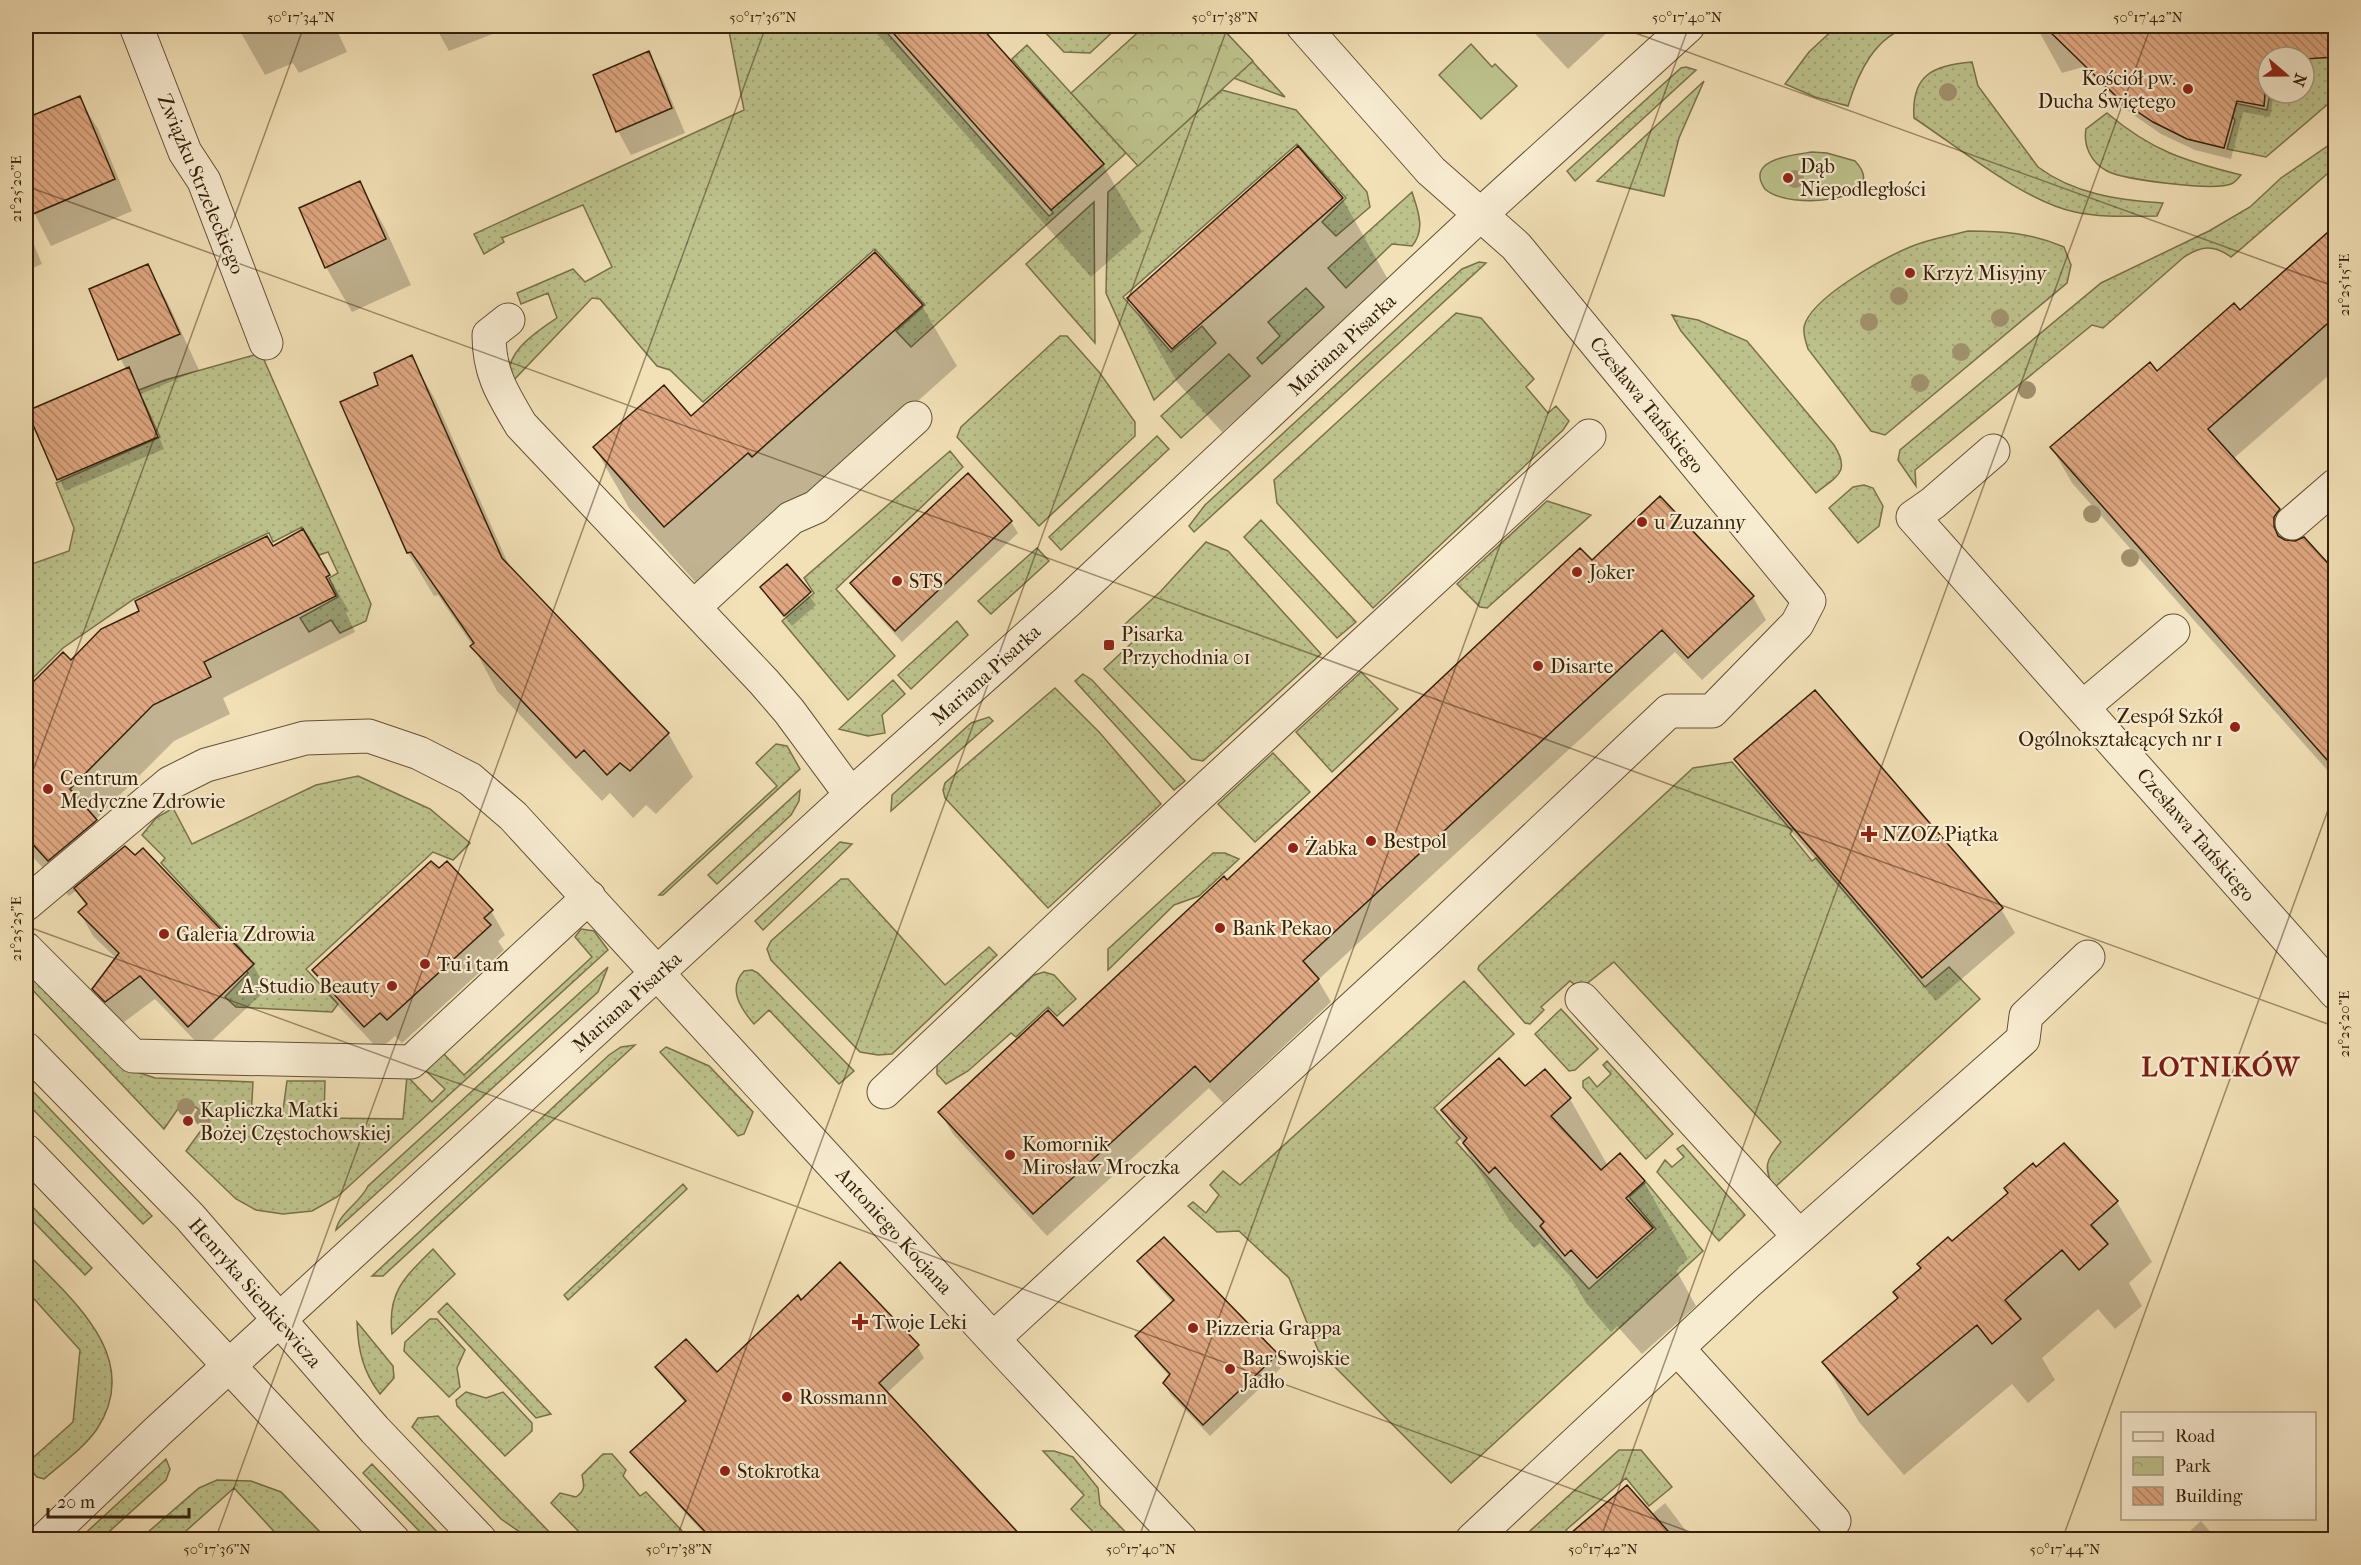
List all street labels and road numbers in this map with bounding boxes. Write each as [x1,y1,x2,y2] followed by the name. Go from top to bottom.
[153,91,249,277] street label: Związku Strzeleckiego
[1283,289,1401,401] street label: Mariana Pisarka
[1585,332,1709,478] street label: Czesława Tańskiego
[927,620,1046,730] street label: Mariana Pisarka
[2132,764,2260,906] street label: Czesława Tańskiego
[568,947,687,1057] street label: Mariana Pisarka
[830,1162,957,1300] street label: Antoniego Kocjana
[184,1213,327,1373] street label: Henryka Sienkiewicza

